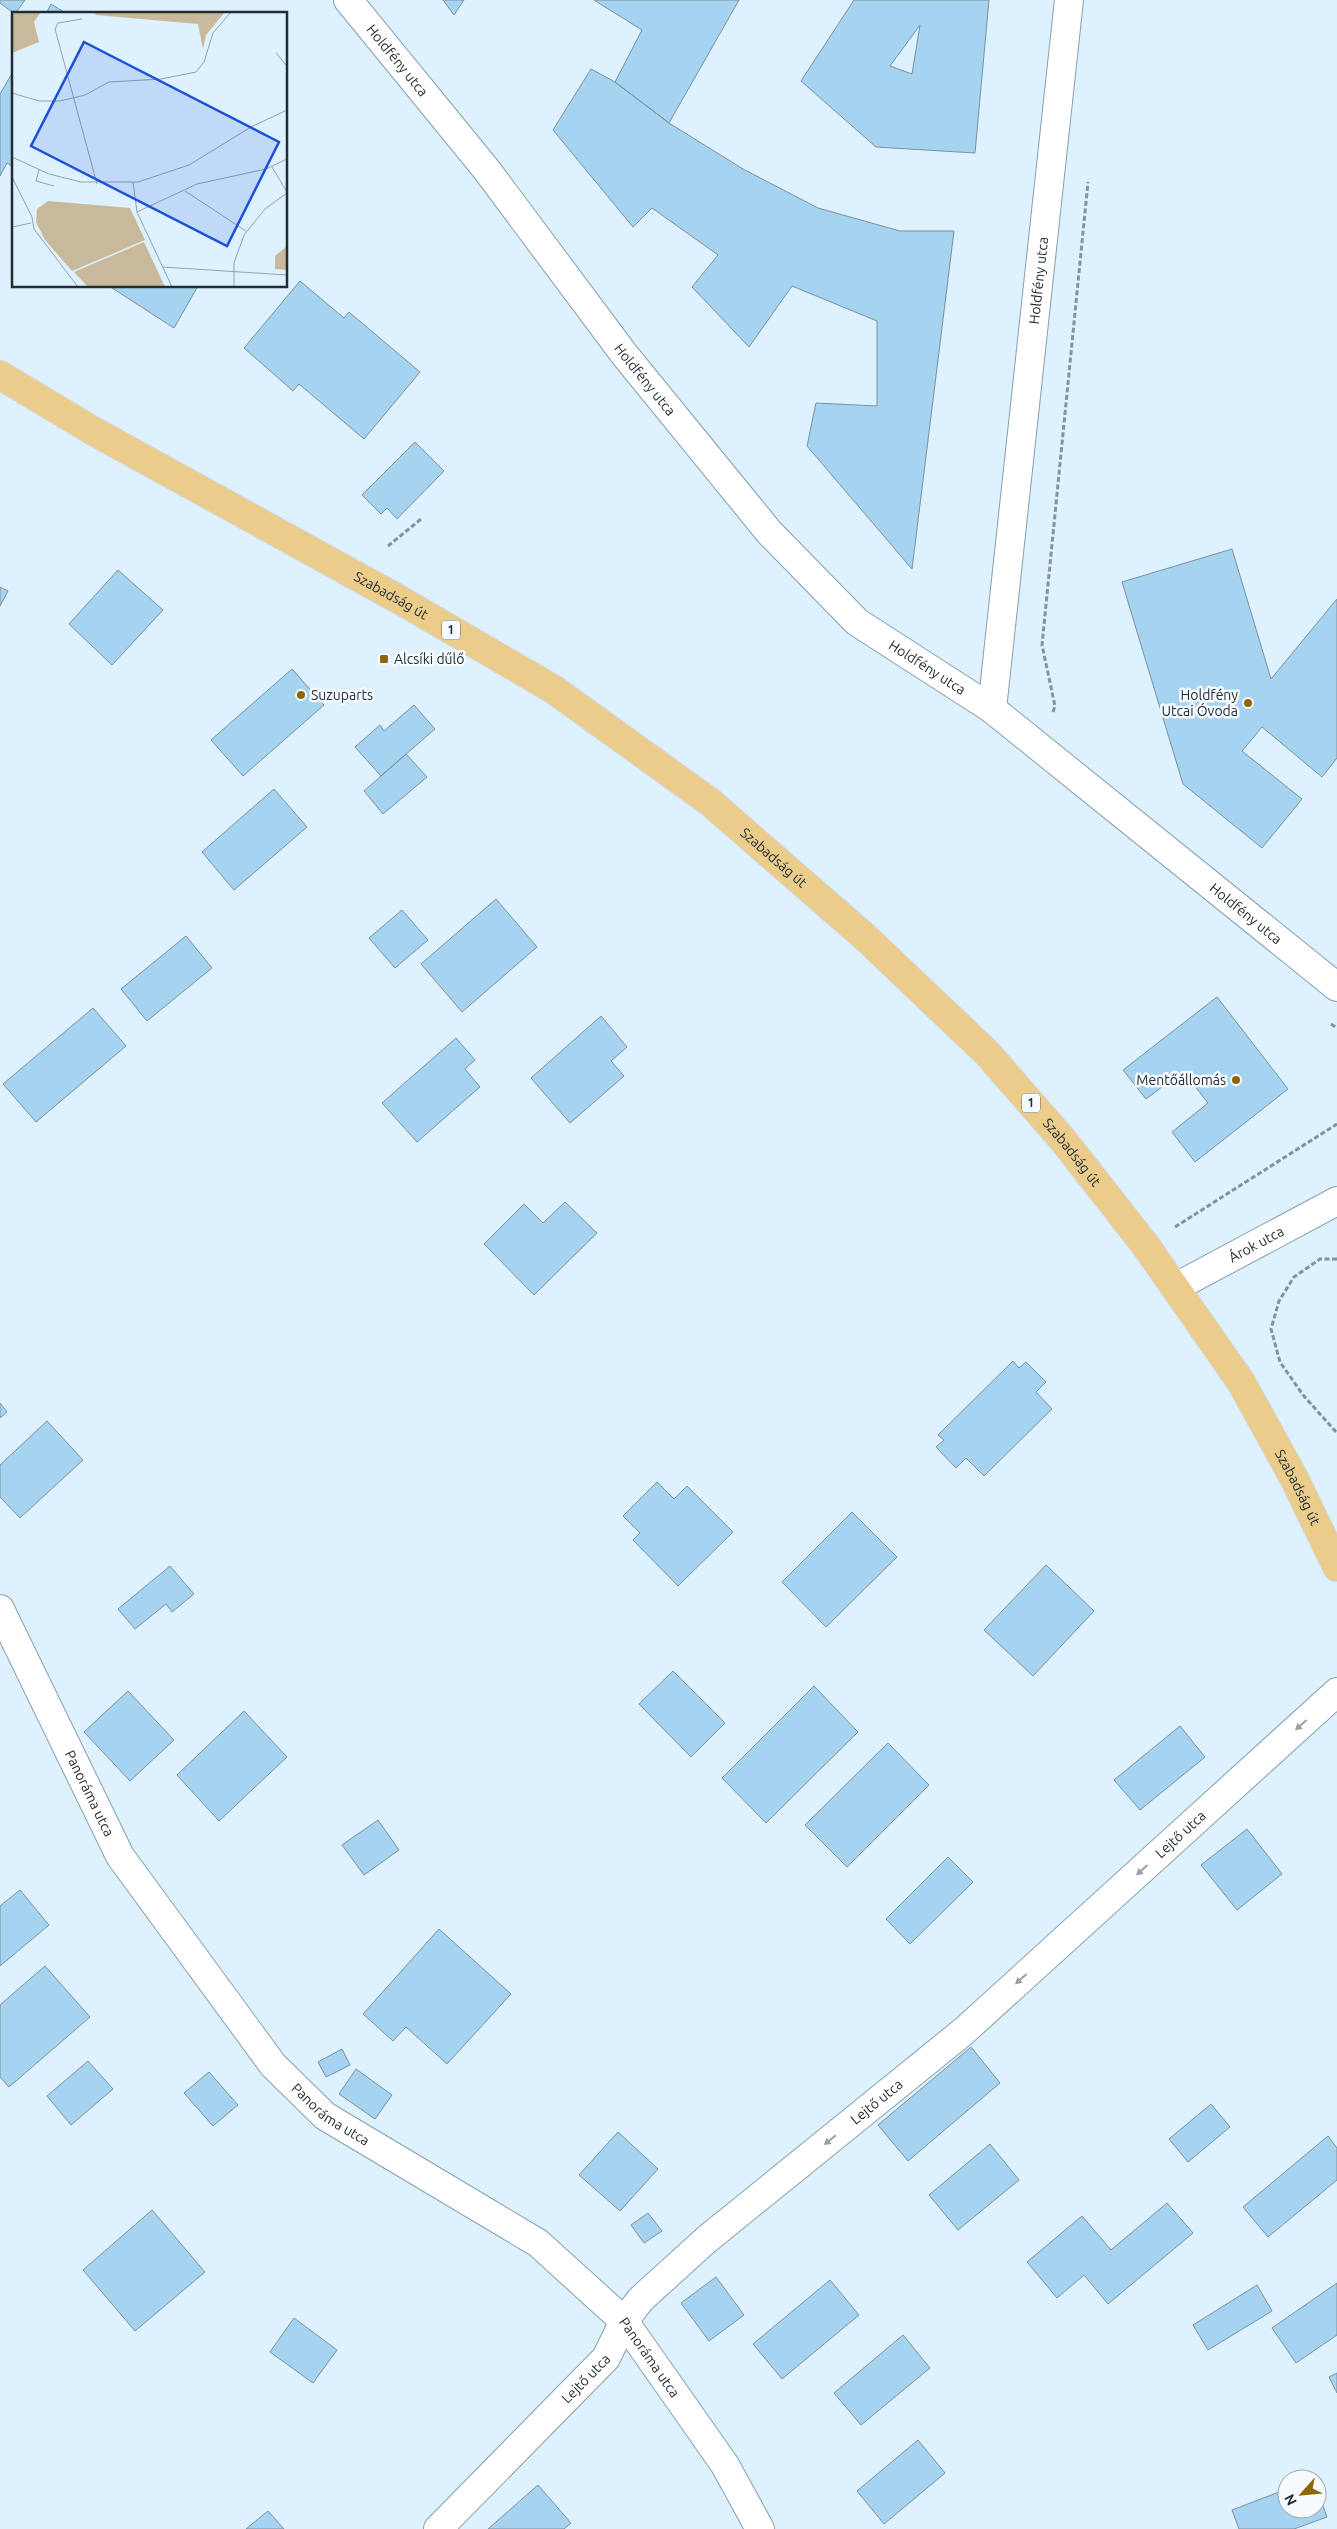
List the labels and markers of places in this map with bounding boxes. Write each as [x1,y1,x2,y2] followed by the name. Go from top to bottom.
[394,651,464,667] place label: Alcsíki dűlő
[378,653,390,665] marker: Alcsíki dűlő
[311,687,373,703] place label: Suzuparts
[1161,687,1238,719] place label: Holdfény Utcai Óvoda
[295,689,307,701] marker: Suzuparts
[1242,697,1254,709] marker: Holdfény Utcai Óvoda
[1136,1072,1226,1088] place label: Mentőállomás
[1230,1074,1242,1086] marker: Mentőállomás

